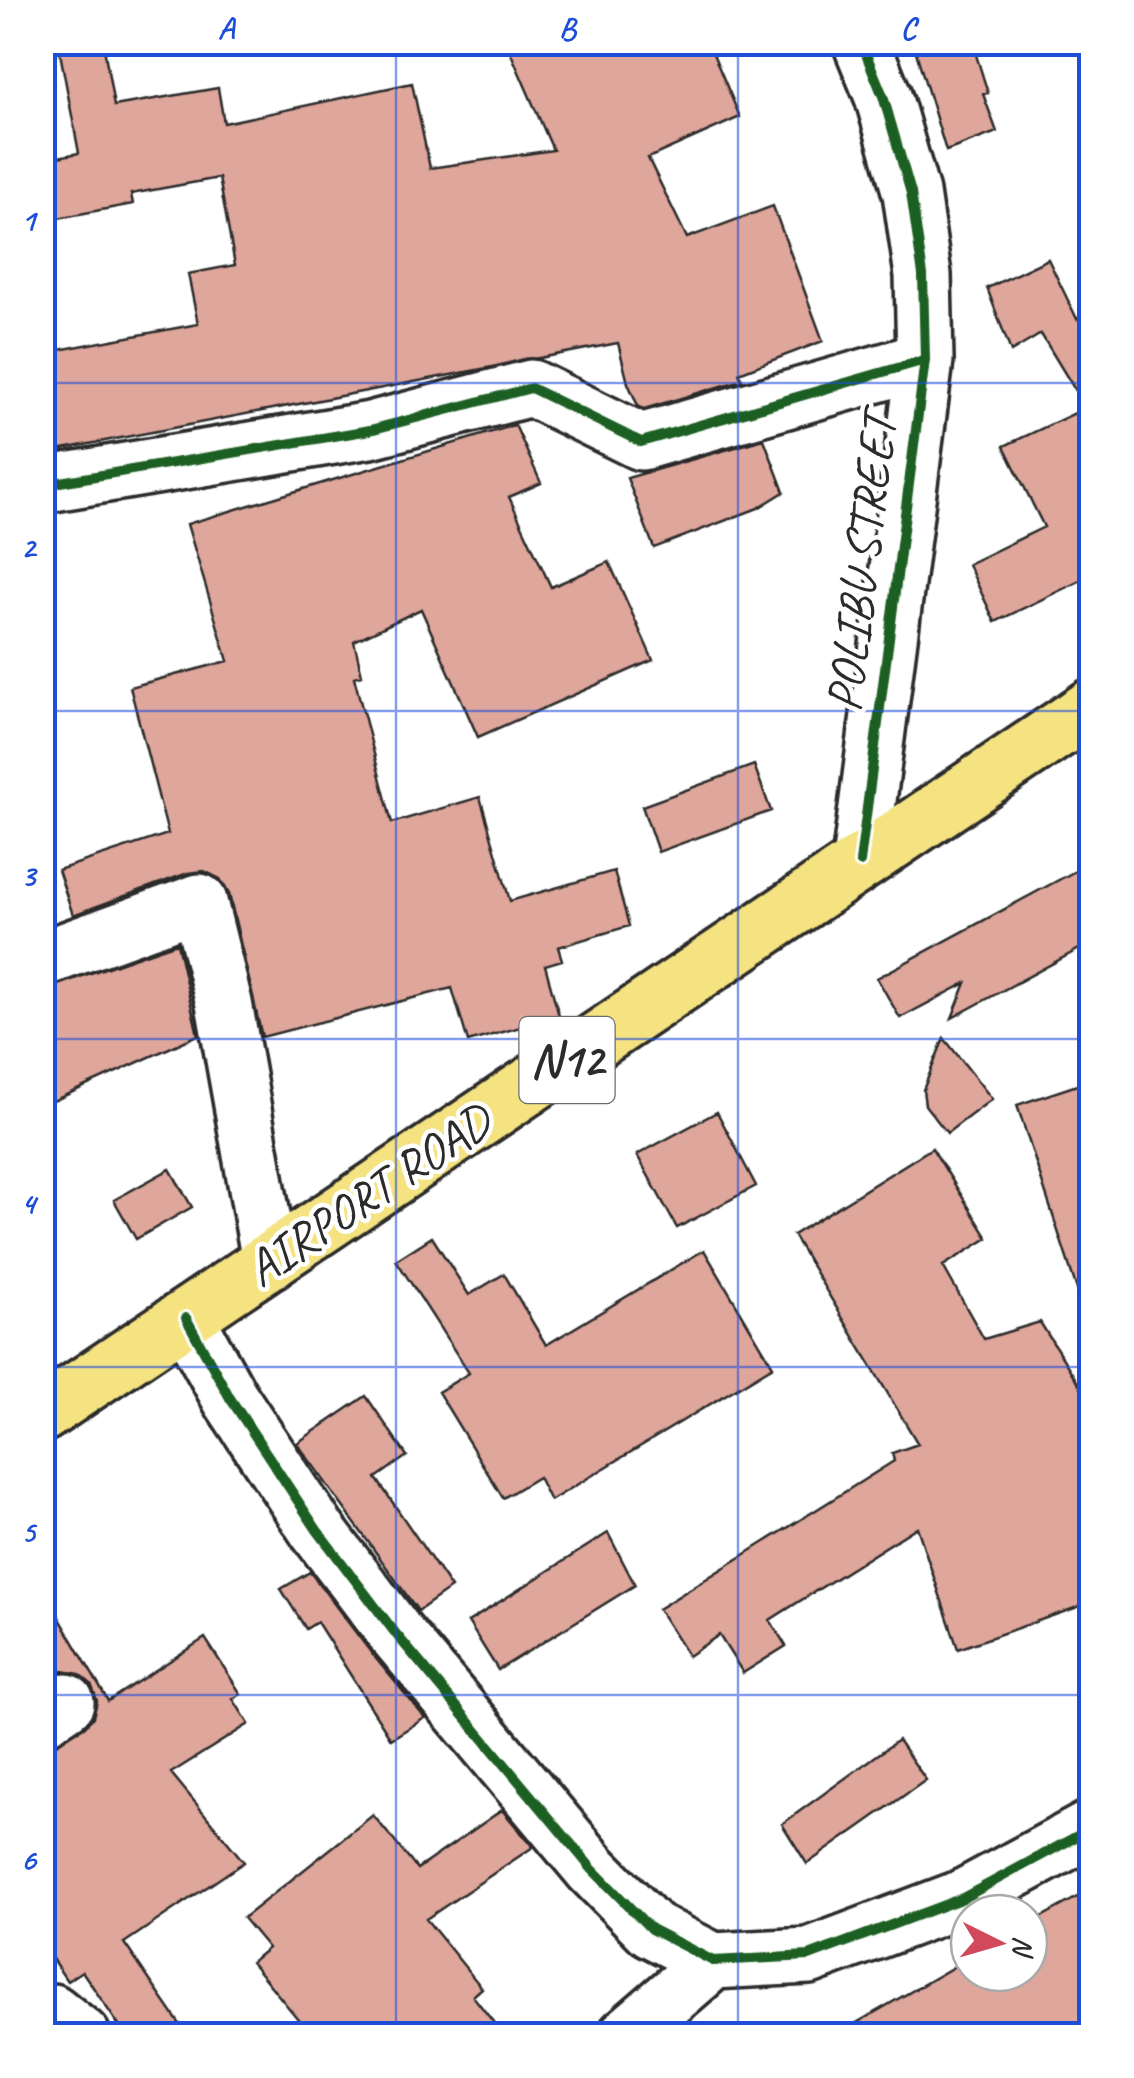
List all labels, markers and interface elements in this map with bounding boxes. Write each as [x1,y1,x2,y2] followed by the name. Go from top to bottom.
[218,8,237,49] text: A
[559,8,578,49] text: B
[900,8,920,49] text: C
[21,199,39,240] text: 1
[812,401,912,715] street label: POLIBU STREET
[21,527,38,568] text: 2
[21,855,38,896] text: 3
[520,1017,614,1103] road number: N12
[233,1088,506,1300] street label: AIRPORT ROAD
[21,1183,39,1224] text: 4
[21,1511,38,1552] text: 5
[20,1839,37,1880] text: 6
[949,1893,1049,1993] north arrow
[1005,1935,1042,1960] text: N

